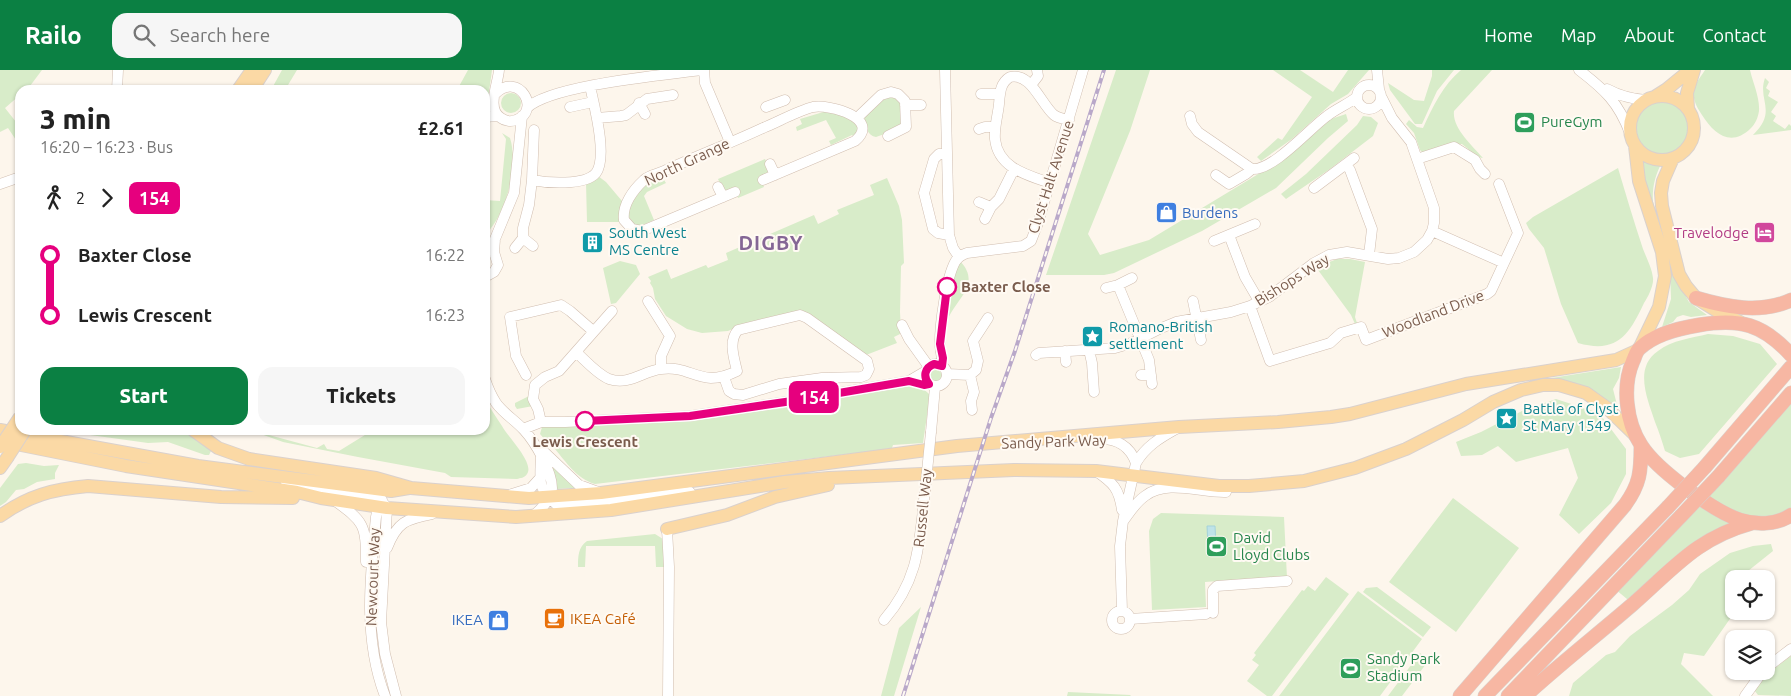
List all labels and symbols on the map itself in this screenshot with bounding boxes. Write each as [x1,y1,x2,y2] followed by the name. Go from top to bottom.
[1513,110,1537,134] sports icon: PureGym
[1541,113,1603,130] place label: PureGym
[1024,118,1077,236] street label: Clyst Halt Avenue
[642,134,732,189] street label: North Grange
[1154,201,1178,225] shop icon: Burdens
[1182,204,1238,221] place label: Burdens
[1753,221,1777,245] hotel icon: Travelodge
[609,224,687,258] place label: South West MS Centre
[1674,224,1749,241] place label: Travelodge
[581,230,605,254] building icon: South West MS Centre
[739,231,803,254] district label: DIGBY
[1252,250,1332,309] street label: Bishops Way
[937,277,957,297] marker: Baxter Close
[961,278,1051,295] place label: Baxter Close
[1379,286,1486,341] street label: Woodland Drive
[1109,318,1213,352] place label: Romano-British settlement
[1081,324,1105,348] place icon: Romano-British settlement
[785,381,843,413] line badge: 154
[1523,400,1618,434] place label: Battle of Clyst St Mary 1549
[1495,406,1519,430] place icon: Battle of Clyst St Mary 1549
[575,411,595,431] marker: Lewis Crescent
[1001,431,1107,452] street label: Sandy Park Way
[532,433,638,450] place label: Lewis Crescent
[910,468,935,548] street label: Russell Way
[362,528,383,626] street label: Newcourt Way
[1233,529,1310,563] place label: David Lloyd Clubs
[1205,535,1229,559] sports icon: David Lloyd Clubs
[542,607,566,631] cafe icon: IKEA Café
[487,608,511,632] shop icon: IKEA
[570,610,636,627] place label: IKEA Café
[452,611,483,628] place label: IKEA
[1367,650,1441,684] place label: Sandy Park Stadium
[1339,656,1363,680] sports icon: Sandy Park Stadium

